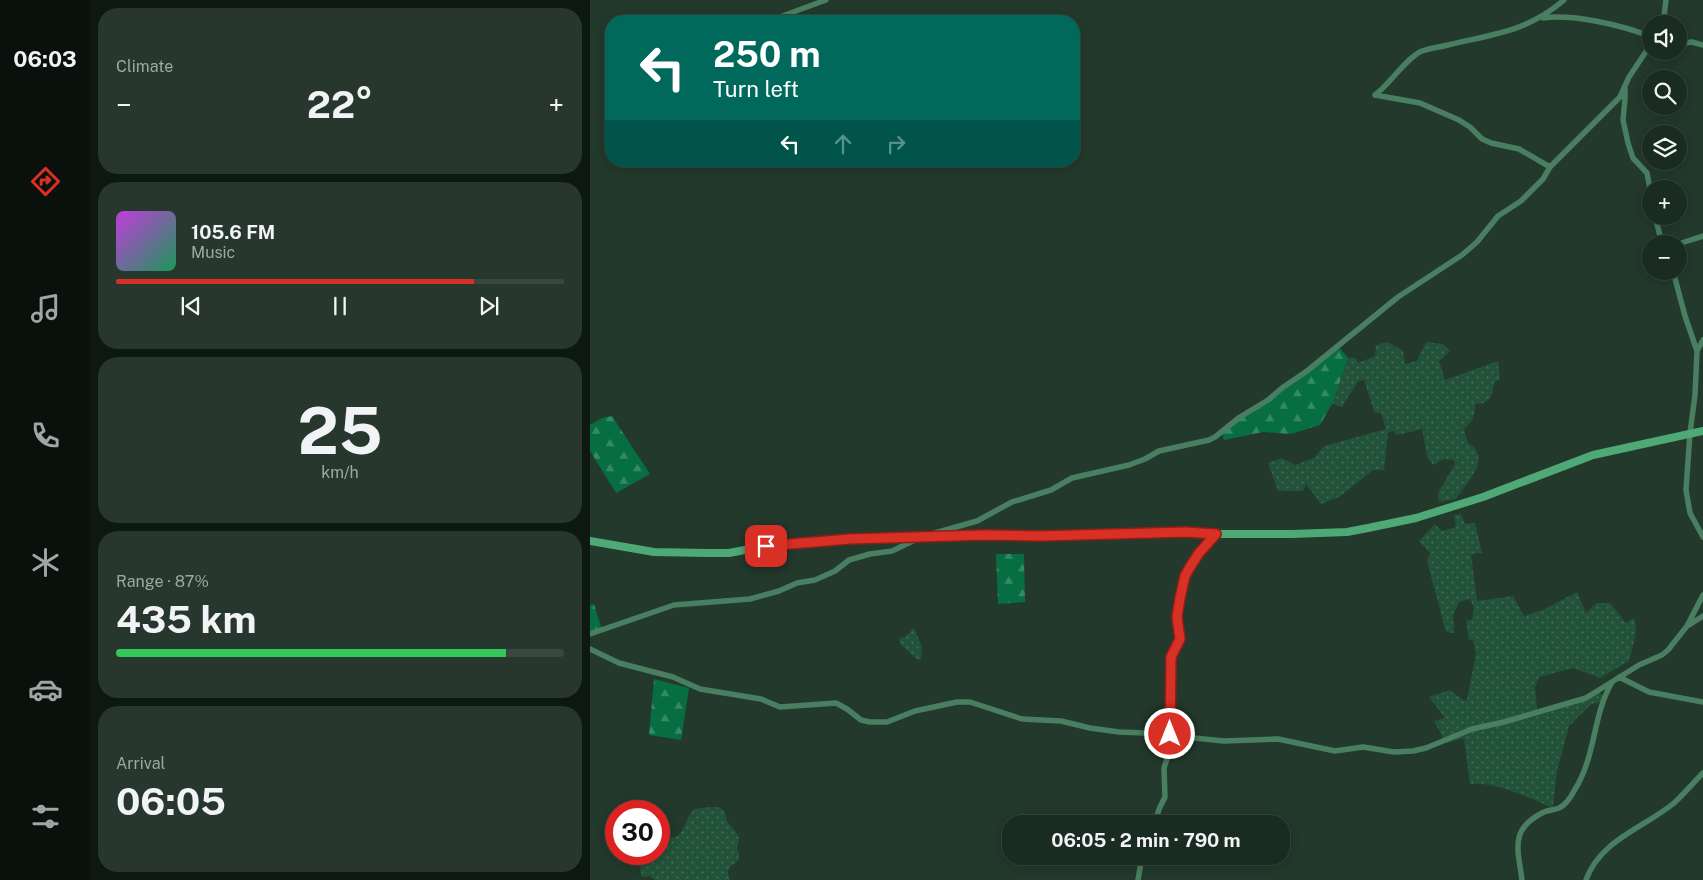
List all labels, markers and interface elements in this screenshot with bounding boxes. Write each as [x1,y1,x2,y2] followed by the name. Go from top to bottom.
[1642,15,1687,280] map controls
[1642,15,1687,60] button: sound
[713,34,821,75] text: 250 m
[630,35,695,100] icon: left
[13,46,77,72] text: 06:03
[116,57,173,76] text: Climate
[1642,70,1687,115] button: search
[713,76,799,102] text: Turn left
[307,82,373,127] text: 22°
[116,88,132,121] text: −
[548,88,564,121] text: +
[1642,125,1687,170] button: layers
[776,130,804,158] icon: left
[829,130,857,158] icon: ahead
[882,130,910,158] icon: right
[28,164,63,199] icon: directions
[1642,180,1687,225] button: +
[191,221,275,243] text: 105.6 FM
[1642,235,1687,280] button: −
[191,243,235,262] text: Music
[28,291,63,326] icon: music
[177,292,205,320] icon: previous
[326,292,354,320] icon: pause
[475,292,503,320] icon: next
[297,392,383,469] text: 25
[28,418,63,453] icon: phone
[321,463,359,482] text: km/h
[745,525,787,567] pin
[752,532,780,560] icon: arrive
[28,545,63,580] icon: climate
[116,572,209,591] text: Range · 87%
[116,597,256,642] text: 435 km
[28,672,63,707] icon: car
[1143,707,1195,759] position arrow
[116,754,165,773] text: Arrival
[116,779,226,824] text: 06:05
[28,799,63,834] icon: filters
[605,800,670,865] speed limit sign: 30
[1051,829,1241,851] text: 06:05 · 2 min · 790 m

